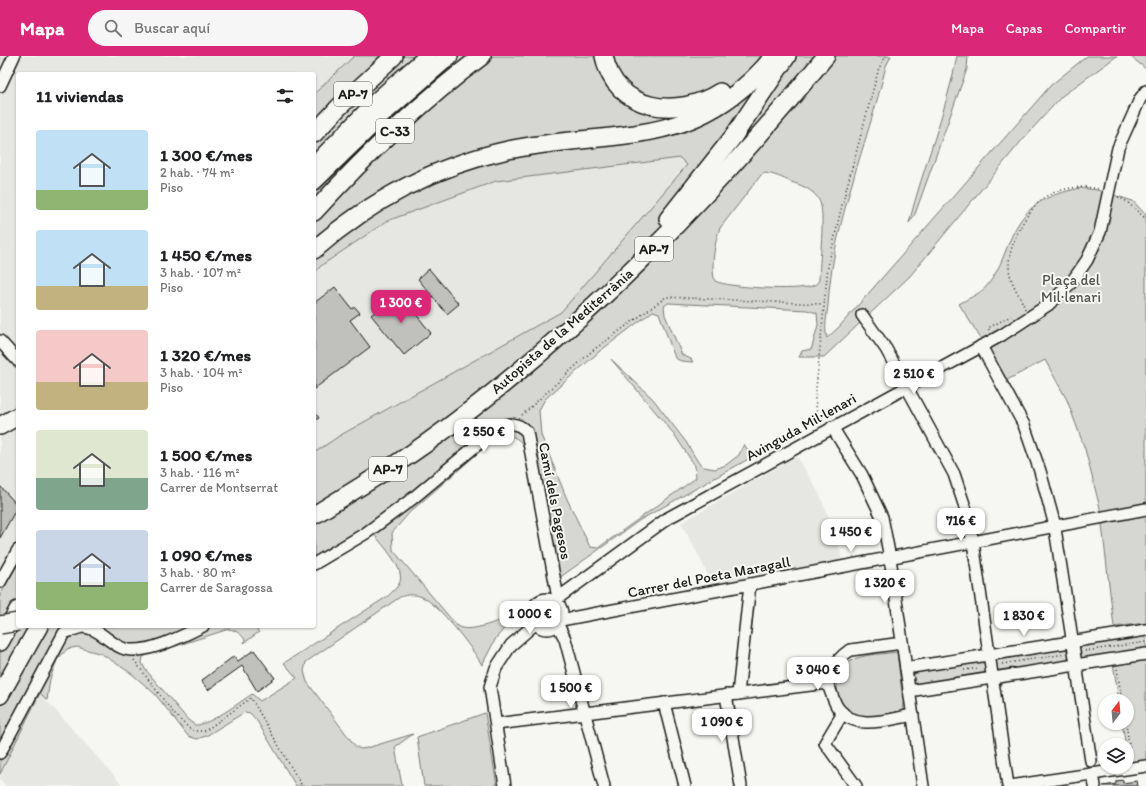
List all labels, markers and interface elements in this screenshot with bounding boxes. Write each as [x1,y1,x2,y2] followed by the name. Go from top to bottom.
[88,10,368,46] search box
[20,17,64,40] text: Mapa
[102,17,124,39] icon: search
[134,19,210,37] text: Buscar aquí
[951,20,984,37] text: Mapa
[1006,20,1043,37] text: Capas
[1065,20,1126,37] text: Compartir
[334,82,372,106] road number: AP-7
[274,85,296,107] icon: filters
[36,86,124,106] text: 11 viviendas
[376,119,414,143] road number: C-33
[160,145,253,165] text: 1 300 €/mes
[68,146,116,194] icon: home
[160,165,235,180] text: 2 hab. · 74 m²
[160,180,183,195] text: Piso
[635,237,673,261] road number: AP-7
[160,245,252,265] text: 1 450 €/mes
[68,246,116,294] icon: home
[487,264,637,398] street label: Autopista de la Mediterrània
[160,265,241,280] text: 3 hab. · 107 m²
[1041,271,1101,306] park label: Plaça del Mil·lenari
[160,280,183,295] text: Piso
[364,290,438,324] pin: 1 300 €
[380,295,422,310] text: 1 300 €
[160,345,251,365] text: 1 320 €/mes
[68,346,116,394] icon: home
[877,361,951,395] pin: 2 510 €
[160,365,242,380] text: 3 hab. · 104 m²
[894,366,934,381] text: 2 510 €
[160,380,183,395] text: Piso
[743,389,859,465] street label: Avinguda Mil·lenari
[447,419,521,453] pin: 2 550 €
[463,424,505,439] text: 2 550 €
[535,441,575,561] street label: Camí dels Pagesos
[160,445,252,465] text: 1 500 €/mes
[68,446,116,494] icon: home
[369,457,407,481] road number: AP-7
[160,465,240,480] text: 3 hab. · 116 m²
[160,480,278,495] text: Carrer de Montserrat
[933,508,989,542] pin: 716 €
[946,513,976,528] text: 716 €
[814,519,888,553] pin: 1 450 €
[830,524,872,539] text: 1 450 €
[160,545,252,565] text: 1 090 €/mes
[68,546,116,594] icon: home
[626,552,793,602] street label: Carrer del Poeta Maragall
[160,565,236,580] text: 3 hab. · 80 m²
[848,570,922,604] pin: 1 320 €
[864,575,906,590] text: 1 320 €
[160,580,273,595] text: Carrer de Saragossa
[493,601,567,635] pin: 1 000 €
[987,603,1061,637] pin: 1 830 €
[508,606,552,621] text: 1 000 €
[1003,608,1045,623] text: 1 830 €
[781,657,855,691] pin: 3 040 €
[796,662,840,677] text: 3 040 €
[534,675,608,709] pin: 1 500 €
[550,680,592,695] text: 1 500 €
[1098,694,1134,730] north arrow
[1098,694,1134,774] map controls
[685,709,759,743] pin: 1 090 €
[701,714,743,729] text: 1 090 €
[1098,738,1134,774] button: layers

